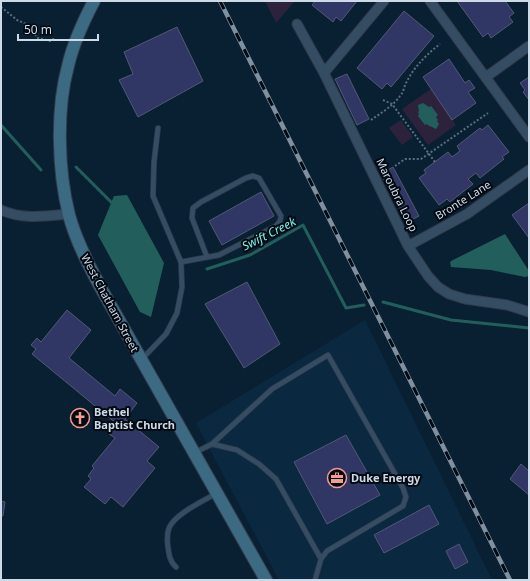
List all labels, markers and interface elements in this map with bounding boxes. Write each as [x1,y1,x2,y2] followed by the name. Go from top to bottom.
[18,16,98,42] scale bar
[24,21,52,38] text: 50 m
[373,156,422,234] street label: Maroubra Loop
[432,177,493,223] street label: Bronte Lane
[239,212,300,254] water label: Swift Creek
[78,251,143,354] street label: West Chatham Street
[94,404,175,432] place label: Bethel Baptist Church
[69,407,91,429] church icon: Bethel Baptist Church
[326,467,348,489] office icon: Duke Energy
[351,470,421,485] place label: Duke Energy

